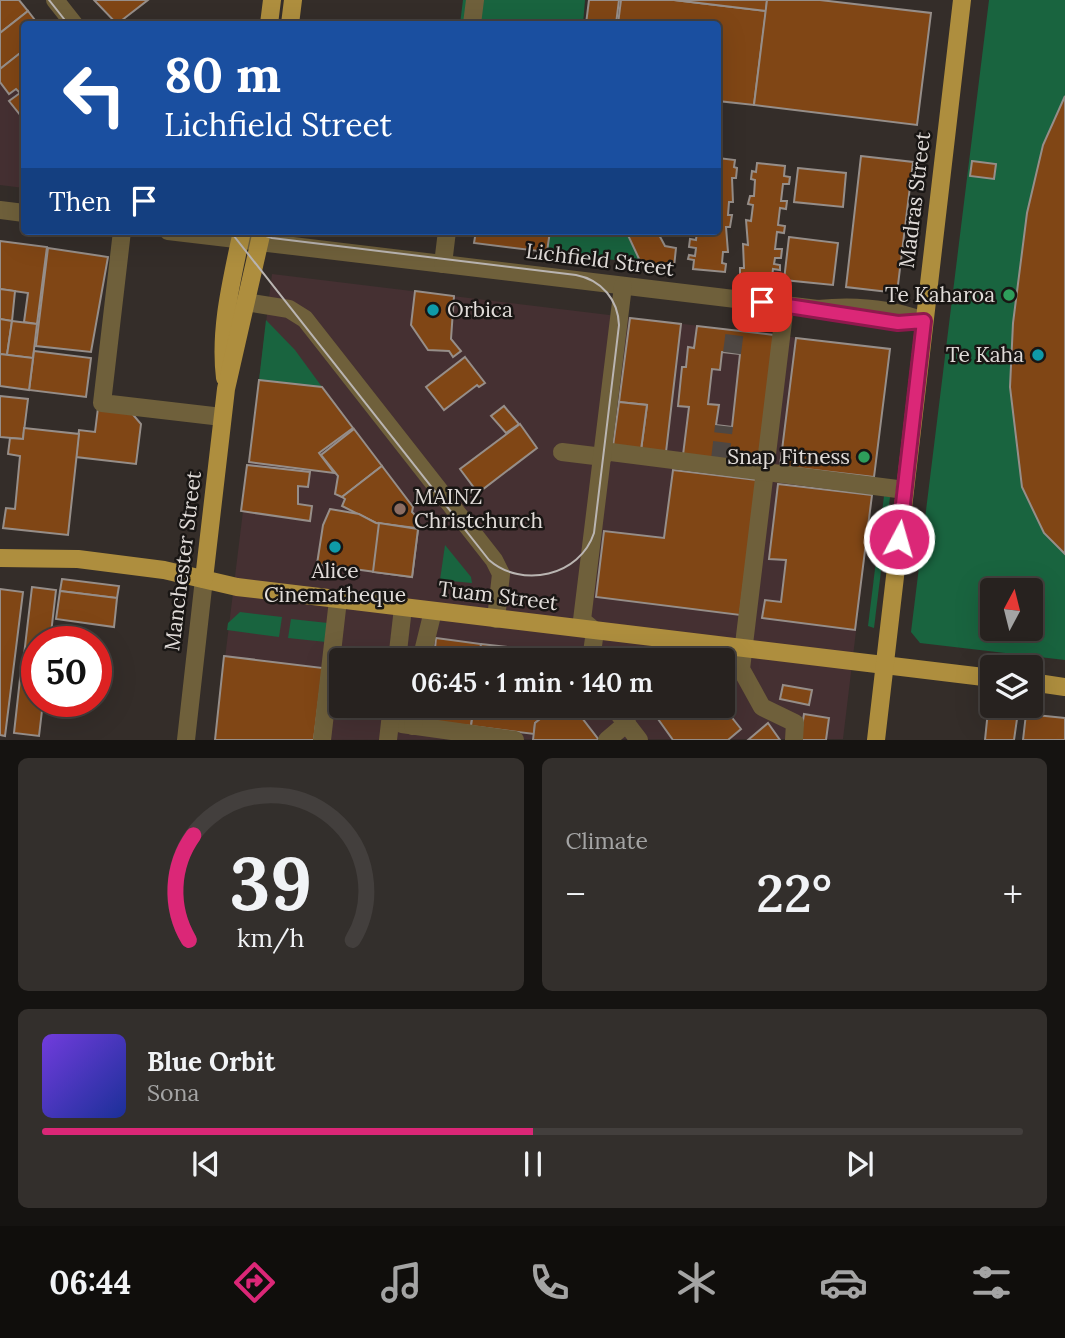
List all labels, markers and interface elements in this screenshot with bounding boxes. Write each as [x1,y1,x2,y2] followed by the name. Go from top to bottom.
[164,43,281,105] text: 80 m
[49,49,140,140] icon: left
[164,104,392,145] text: Lichfield Street
[893,129,936,270] street label: Madras Street
[125,182,163,220] icon: arrive
[49,185,111,218] text: Then
[524,237,677,282] street label: Lichfield Street
[732,272,792,332] pin
[885,281,995,308] place label: Te Kaharoa
[743,283,781,321] icon: arrive
[1001,287,1017,303] marker: Te Kaharoa
[447,296,513,323] place label: Orbica
[425,302,441,318] marker: Orbica
[946,341,1024,368] place label: Te Kaha
[1030,347,1046,363] marker: Te Kaha
[727,443,850,470] place label: Snap Fitness
[856,449,872,465] marker: Snap Fitness
[158,468,207,653] street label: Manchester Street
[414,483,543,534] place label: MAINZ Christchurch
[392,501,408,517] marker: MAINZ Christchurch
[862,502,936,576] position arrow
[327,539,343,555] marker: Alice Cinematheque
[264,557,406,608] place label: Alice Cinematheque
[437,575,560,616] street label: Tuam Street
[980,578,1043,640] north arrow
[980,578,1043,718] map controls
[21,626,112,717] speed limit sign: 50
[980,655,1043,718] button: layers
[411,666,653,699] text: 06:45 · 1 min · 140 m
[566,826,648,855] text: Climate
[229,838,312,931] text: 39
[756,860,832,926] text: 22°
[566,870,586,918] text: −
[1003,870,1023,918] text: +
[237,922,305,954] text: km/h
[147,1045,275,1078] text: Blue Orbit
[147,1078,199,1107] text: Sona
[187,1145,225,1183] icon: previous
[514,1145,552,1183] icon: pause
[841,1145,879,1183] icon: next
[230,1258,279,1307] icon: directions
[377,1258,426,1307] icon: music
[525,1258,574,1307] icon: phone
[672,1258,721,1307] icon: climate
[819,1258,868,1307] icon: car
[967,1258,1016,1307] icon: filters
[49,1262,131,1303] text: 06:44

